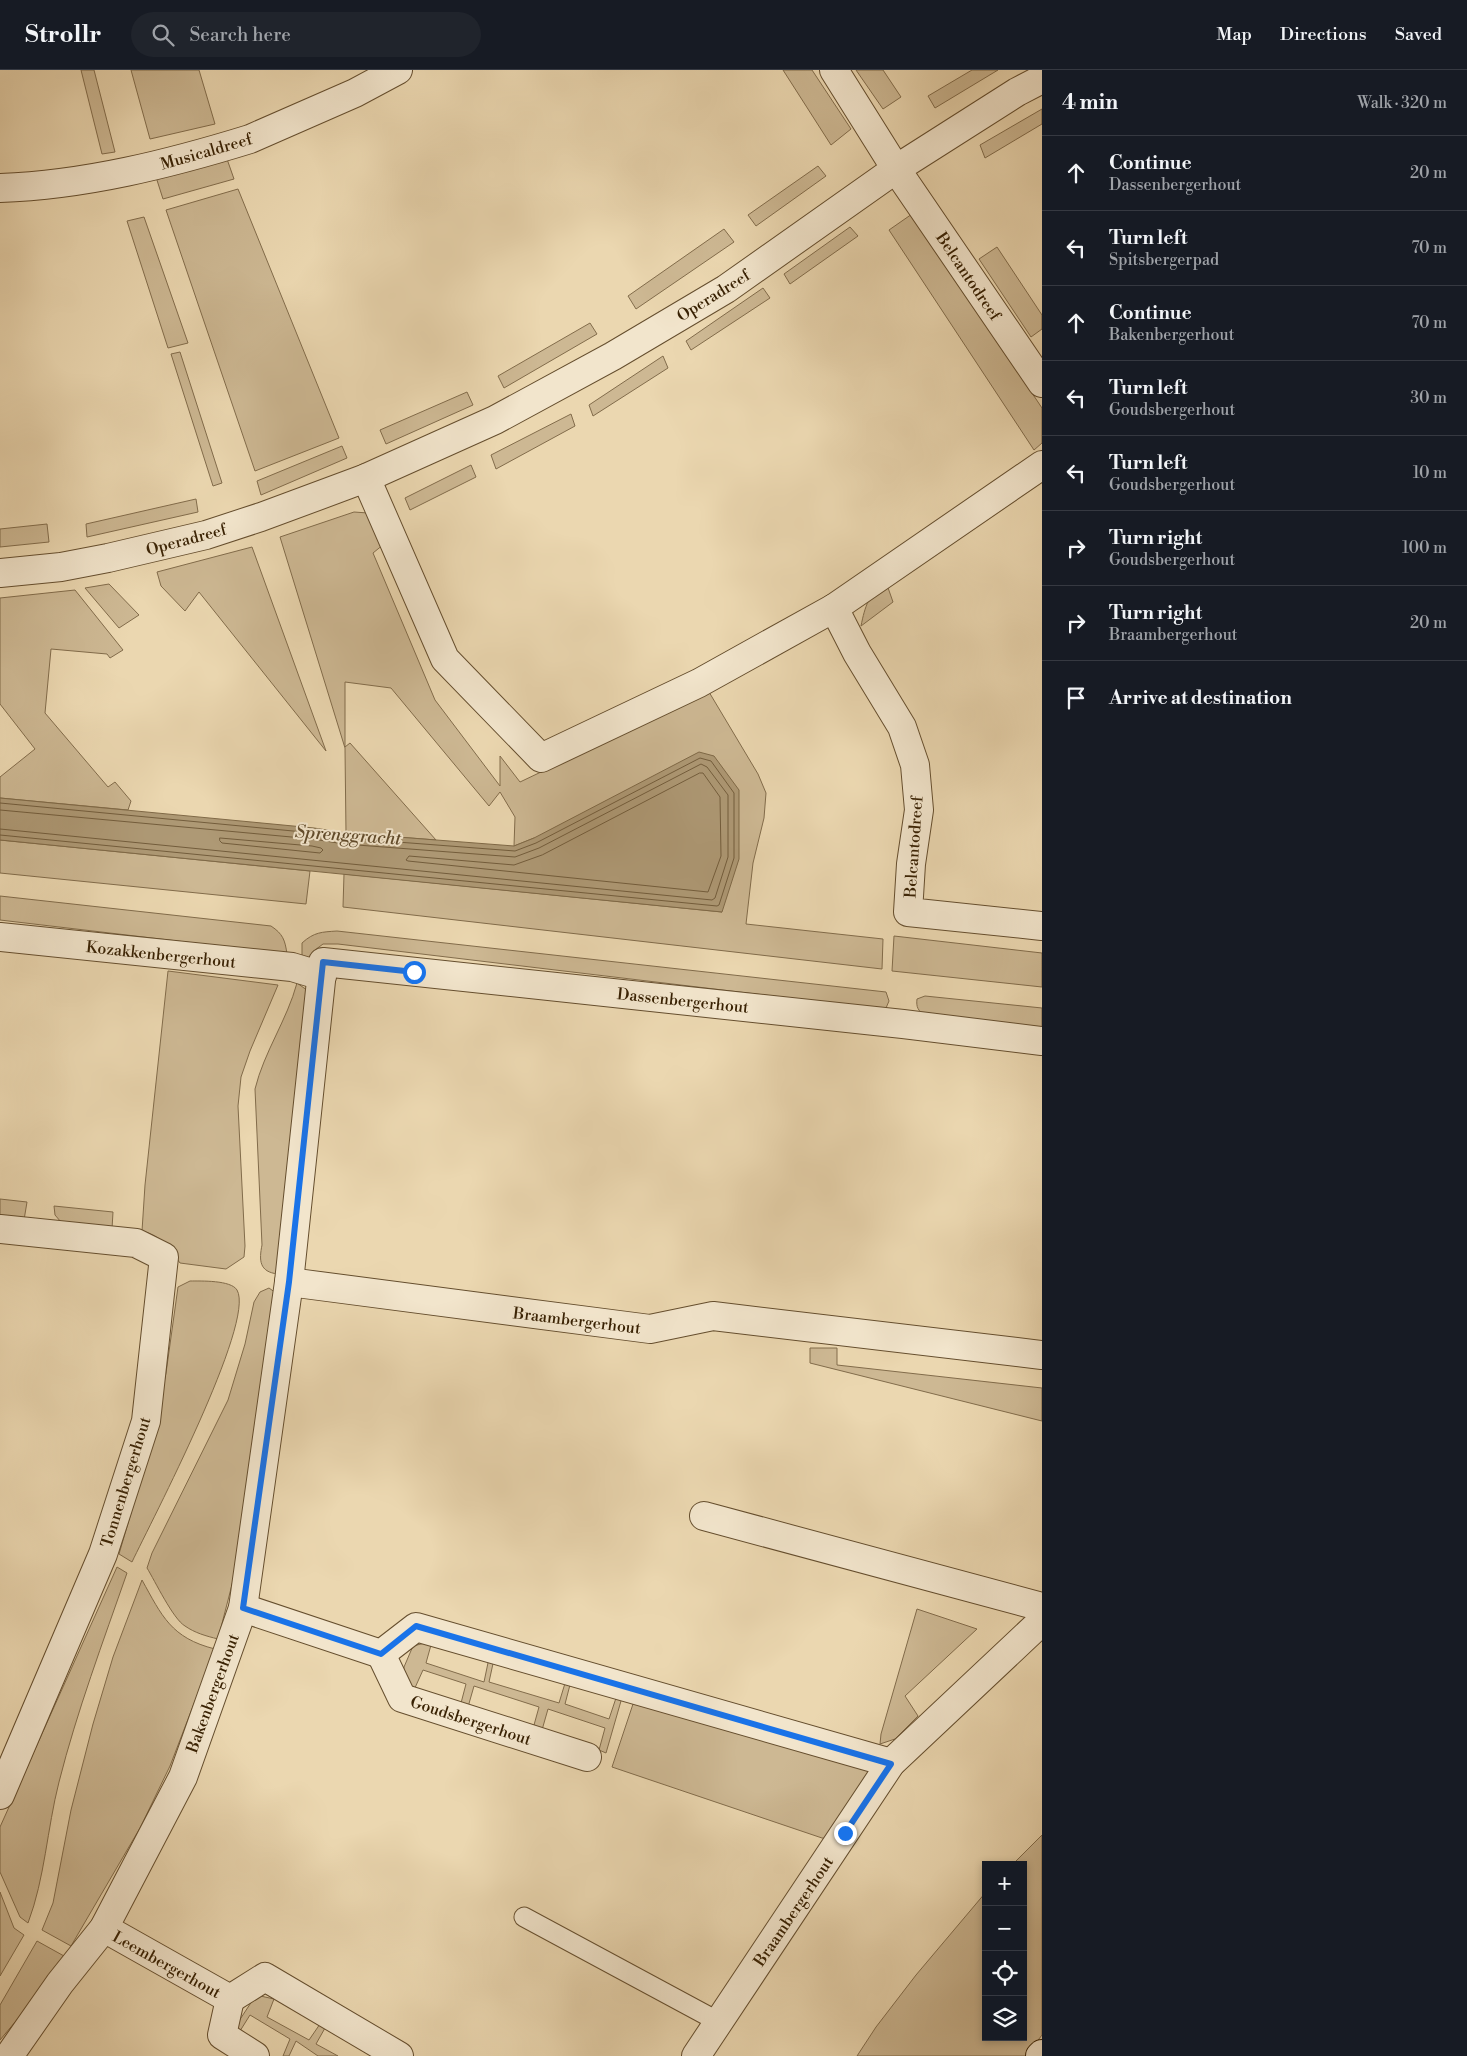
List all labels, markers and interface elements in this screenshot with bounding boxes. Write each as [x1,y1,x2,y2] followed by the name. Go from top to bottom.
[131,12,481,57] search box
[25,20,101,50] text: Strollr
[149,21,177,49] icon: search
[189,23,291,47] text: Search here
[1216,23,1252,46] text: Map
[1280,23,1367,46] text: Directions
[1395,23,1442,46] text: Saved
[1062,90,1118,116] text: 4 min
[1357,93,1447,113] text: Walk · 320 m
[158,129,256,175] street label: Musicaldreef
[1109,151,1192,175] text: Continue
[1062,159,1090,187] icon: ahead
[1410,163,1447,183] text: 20 m
[1109,175,1241,195] text: Dassenbergerhout
[1109,226,1188,250] text: Turn left
[931,228,1006,325] street label: Belcantodreef
[1062,234,1090,262] icon: left
[1411,238,1447,258] text: 70 m
[1109,250,1219,270] text: Spitsbergerpad
[673,265,755,326] street label: Operadreef
[1109,301,1192,325] text: Continue
[1062,309,1090,337] icon: ahead
[1411,313,1447,333] text: 70 m
[1109,325,1234,345] text: Bakenbergerhout
[1109,376,1188,400] text: Turn left
[1062,384,1090,412] icon: left
[1410,388,1447,408] text: 30 m
[1109,400,1235,420] text: Goudsbergerhout
[1109,451,1188,475] text: Turn left
[1062,459,1090,487] icon: left
[1413,463,1447,483] text: 10 m
[1109,475,1235,495] text: Goudsbergerhout
[144,519,230,560] street label: Operadreef
[1109,526,1202,550] text: Turn right
[1062,534,1090,562] icon: right
[1402,538,1447,558] text: 100 m
[1109,550,1235,570] text: Goudsbergerhout
[1109,601,1202,625] text: Turn right
[1062,609,1090,637] icon: right
[1410,613,1447,633] text: 20 m
[1109,625,1237,645] text: Braambergerhout
[1062,684,1090,712] icon: arrive
[1109,686,1292,710] text: Arrive at destination
[900,794,928,900] street label: Belcantodreef
[294,820,403,851] water label: Sprenggracht
[85,937,237,973] street label: Kozakkenbergerhout
[403,961,426,984] route start
[616,984,750,1018] street label: Dassenbergerhout
[511,1303,642,1339] street label: Braambergerhout
[97,1414,155,1550] street label: Tonnenbergerhout
[182,1631,244,1757] street label: Bakenbergerhout
[408,1692,534,1750] street label: Goudsbergerhout
[834,1822,857,1845] route end
[749,1852,838,1971] street label: Braambergerhout
[982,1861,1027,2041] map controls
[982,1861,1027,1906] button: +
[982,1906,1027,1951] button: −
[109,1927,225,2003] street label: Leembergerhout
[982,1951,1027,1996] button: locate
[982,1996,1027,2041] button: layers

